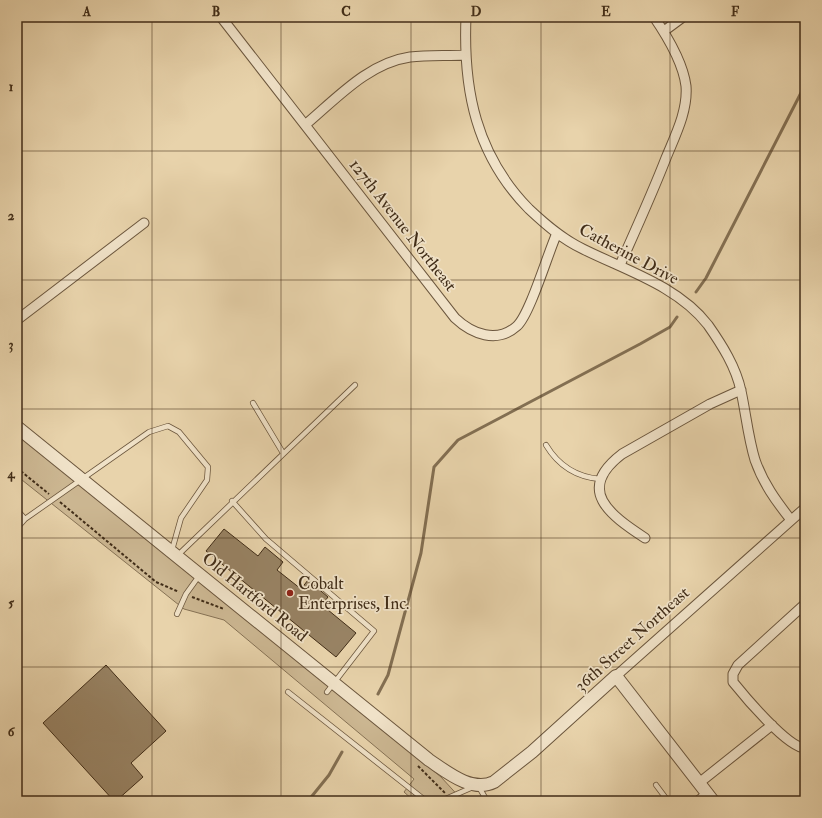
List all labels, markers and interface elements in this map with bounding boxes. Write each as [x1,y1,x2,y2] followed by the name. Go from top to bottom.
[82,4,92,20] text: A
[212,4,220,20] text: B
[341,4,351,20] text: C
[471,4,482,20] text: D
[601,4,611,20] text: E
[731,4,740,20] text: F
[9,79,14,95] text: 1
[345,155,462,296] street label: 127th Avenue Northeast
[8,208,15,224] text: 2
[575,219,683,289] street label: Catherine Drive
[9,337,14,353] text: 3
[6,466,15,482] text: 4
[198,548,313,646] street label: Old Hartford Road
[298,573,409,615] place label: Cobalt Enterprises, Inc.
[570,582,694,696] street label: 36th Street Northeast
[285,588,295,598] marker: Cobalt Enterprises, Inc.
[8,595,14,611] text: 5
[8,724,16,740] text: 6

